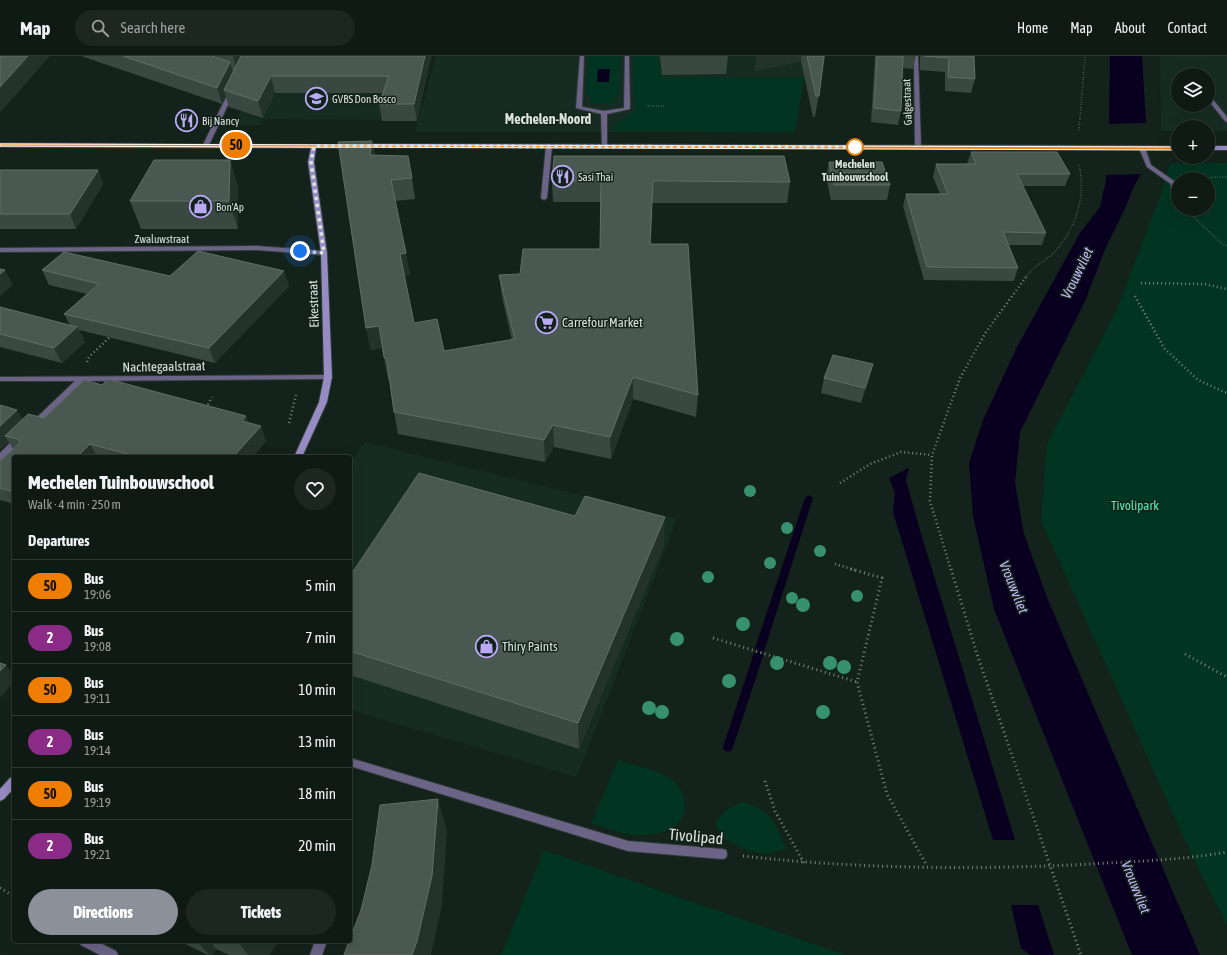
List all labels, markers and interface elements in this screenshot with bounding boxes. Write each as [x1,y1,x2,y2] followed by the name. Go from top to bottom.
[75,10,355,46] search box
[20,17,51,39] text: Map
[89,17,111,39] icon: search
[121,19,185,36] text: Search here
[1017,20,1048,36] text: Home
[1070,20,1093,36] text: Map
[1115,20,1146,36] text: About
[1168,20,1207,36] text: Contact
[1171,68,1215,216] map controls
[1171,68,1215,112] button: layers
[900,78,914,126] street label: Galgestraat
[304,86,330,112] school or university icon: GVBS Don Bosco
[332,93,396,105] place label: GVBS Don Bosco
[174,108,200,134] restaurant icon: Bij Nancy
[505,111,592,127] district label: Mechelen-Noord
[202,115,240,127] place label: Bij Nancy
[1171,120,1215,164] button: +
[218,132,254,158] line badge: 50
[229,137,243,153] text: 50
[846,138,864,156] marker: Mechelen Tuinbouwschool
[822,158,889,183] place label: Mechelen Tuinbouwschool
[549,164,575,190] restaurant icon: Sasi Thai
[578,171,613,183] place label: Sasi Thai
[1171,172,1215,216] button: −
[187,194,213,220] shop icon: Bon'Ap
[216,201,244,213] place label: Bon'Ap
[135,233,189,245] street label: Zwaluwstraat
[290,241,310,261] your location
[1058,245,1096,301] water label: Vrouwvliet
[305,280,322,328] street label: Eikestraat
[533,309,559,335] supermarket icon: Carrefour Market
[562,315,643,330] place label: Carrefour Market
[122,358,206,375] street label: Nachtegaalstraat
[294,468,336,510] button: heart
[28,471,214,493] text: Mechelen Tuinbouwschool
[28,497,121,512] text: Walk · 4 min · 250 m
[1111,498,1159,513] park label: Tivolipark
[28,532,90,549] text: Departures
[996,558,1032,616] water label: Vrouwvliet
[84,570,104,587] text: Bus
[305,577,336,594] text: 5 min
[43,578,57,594] text: 50
[84,587,111,602] text: 19:06
[84,622,104,639] text: Bus
[305,629,336,646] text: 7 min
[47,630,53,646] text: 2
[473,633,499,659] shop icon: Thiry Paints
[84,639,111,654] text: 19:08
[502,639,558,654] place label: Thiry Paints
[84,674,104,691] text: Bus
[298,681,336,698] text: 10 min
[43,682,57,698] text: 50
[84,691,111,706] text: 19:11
[84,726,104,743] text: Bus
[298,733,336,750] text: 13 min
[47,734,53,750] text: 2
[84,743,111,758] text: 19:14
[84,778,104,795] text: Bus
[298,785,336,802] text: 18 min
[43,786,57,802] text: 50
[84,795,111,810] text: 19:19
[668,825,724,848] street label: Tivolipad
[84,830,104,847] text: Bus
[298,837,336,854] text: 20 min
[47,838,53,854] text: 2
[84,847,111,862] text: 19:21
[1118,858,1154,916] water label: Vrouwvliet
[28,889,178,935] button: Directions
[186,889,336,935] button: Tickets

